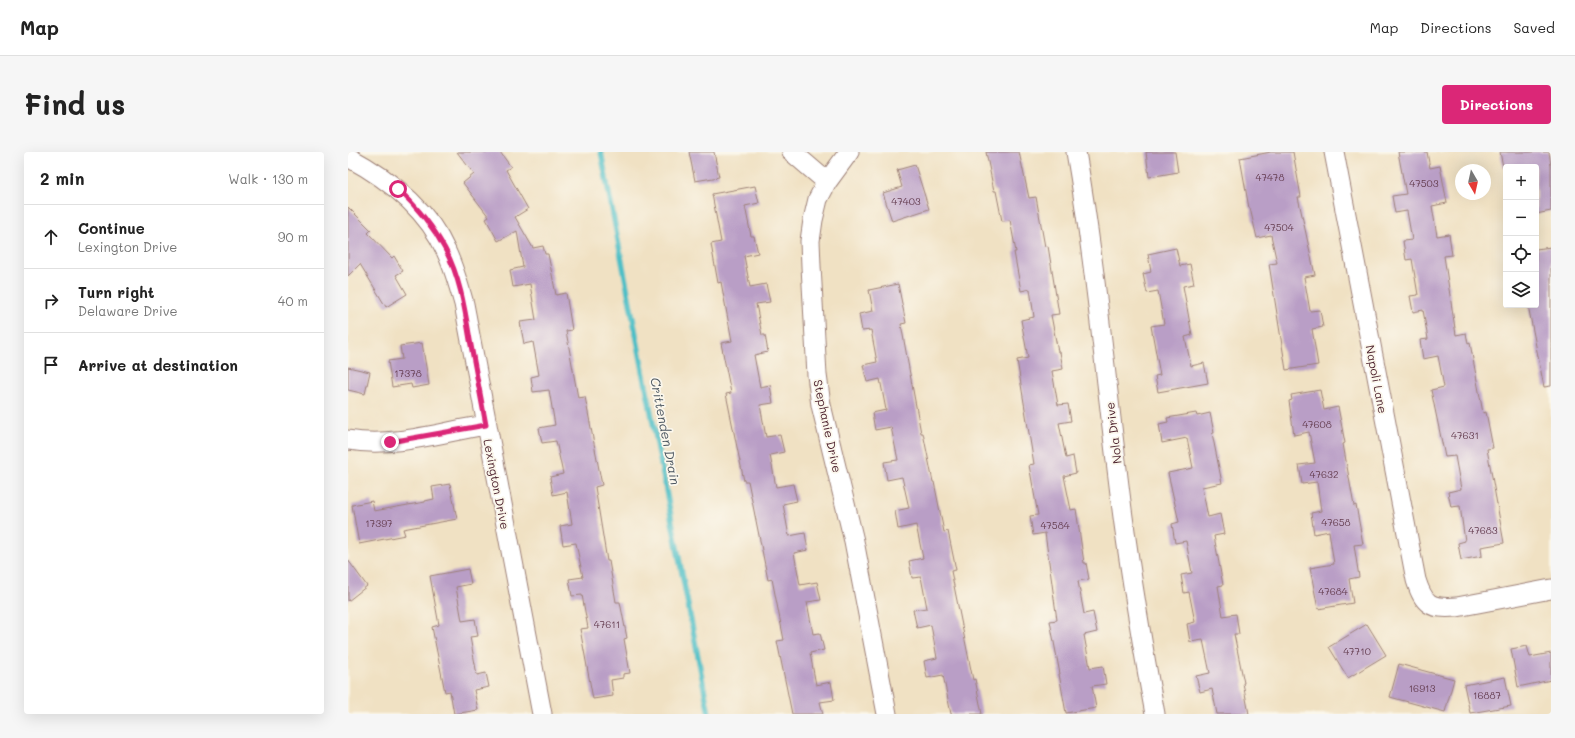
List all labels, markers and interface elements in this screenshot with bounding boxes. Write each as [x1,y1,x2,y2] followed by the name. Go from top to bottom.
[20,15,59,40] text: Map
[1370,18,1398,37] text: Map
[1420,18,1491,37] text: Directions
[1513,18,1555,37] text: Saved
[1442,85,1551,124] button: Directions
[24,86,125,122] text: Find us
[1455,164,1491,200] north arrow
[1503,164,1539,308] map controls
[1503,164,1539,200] button: +
[40,167,85,189] text: 2 min
[228,170,308,187] text: Walk · 130 m
[1256,170,1284,184] house number: 47478
[1409,176,1439,190] house number: 47503
[389,180,407,198] route start
[891,194,921,208] house number: 47403
[1503,200,1539,236] button: −
[78,218,145,238] text: Continue
[1264,220,1294,234] house number: 47504
[40,226,62,248] icon: ahead
[278,228,308,245] text: 90 m
[1503,236,1539,272] button: locate
[78,238,177,255] text: Lexington Drive
[1503,272,1539,308] button: layers
[78,282,155,302] text: Turn right
[40,290,62,312] icon: right
[278,292,308,309] text: 40 m
[78,302,178,319] text: Delaware Drive
[1363,343,1391,415] street label: Napoli Lane
[40,354,62,376] icon: arrive
[78,355,238,375] text: Arrive at destination
[394,366,422,380] house number: 17378
[647,376,685,486] water label: Crittenden Drain
[810,378,846,474] street label: Stephanie Drive
[1101,401,1125,465] street label: Nola Drive
[1302,417,1332,431] house number: 47608
[1451,428,1479,442] house number: 47631
[381,433,399,451] route end
[480,437,514,531] street label: Lexington Drive
[1310,467,1338,481] house number: 47632
[1321,515,1351,529] house number: 47658
[365,516,393,530] house number: 17397
[1040,518,1070,532] house number: 47584
[1468,523,1498,537] house number: 47683
[1318,584,1348,598] house number: 47684
[594,617,620,631] house number: 47611
[1343,644,1371,658] house number: 47710
[1409,681,1436,695] house number: 16913
[1473,688,1502,702] house number: 16887

